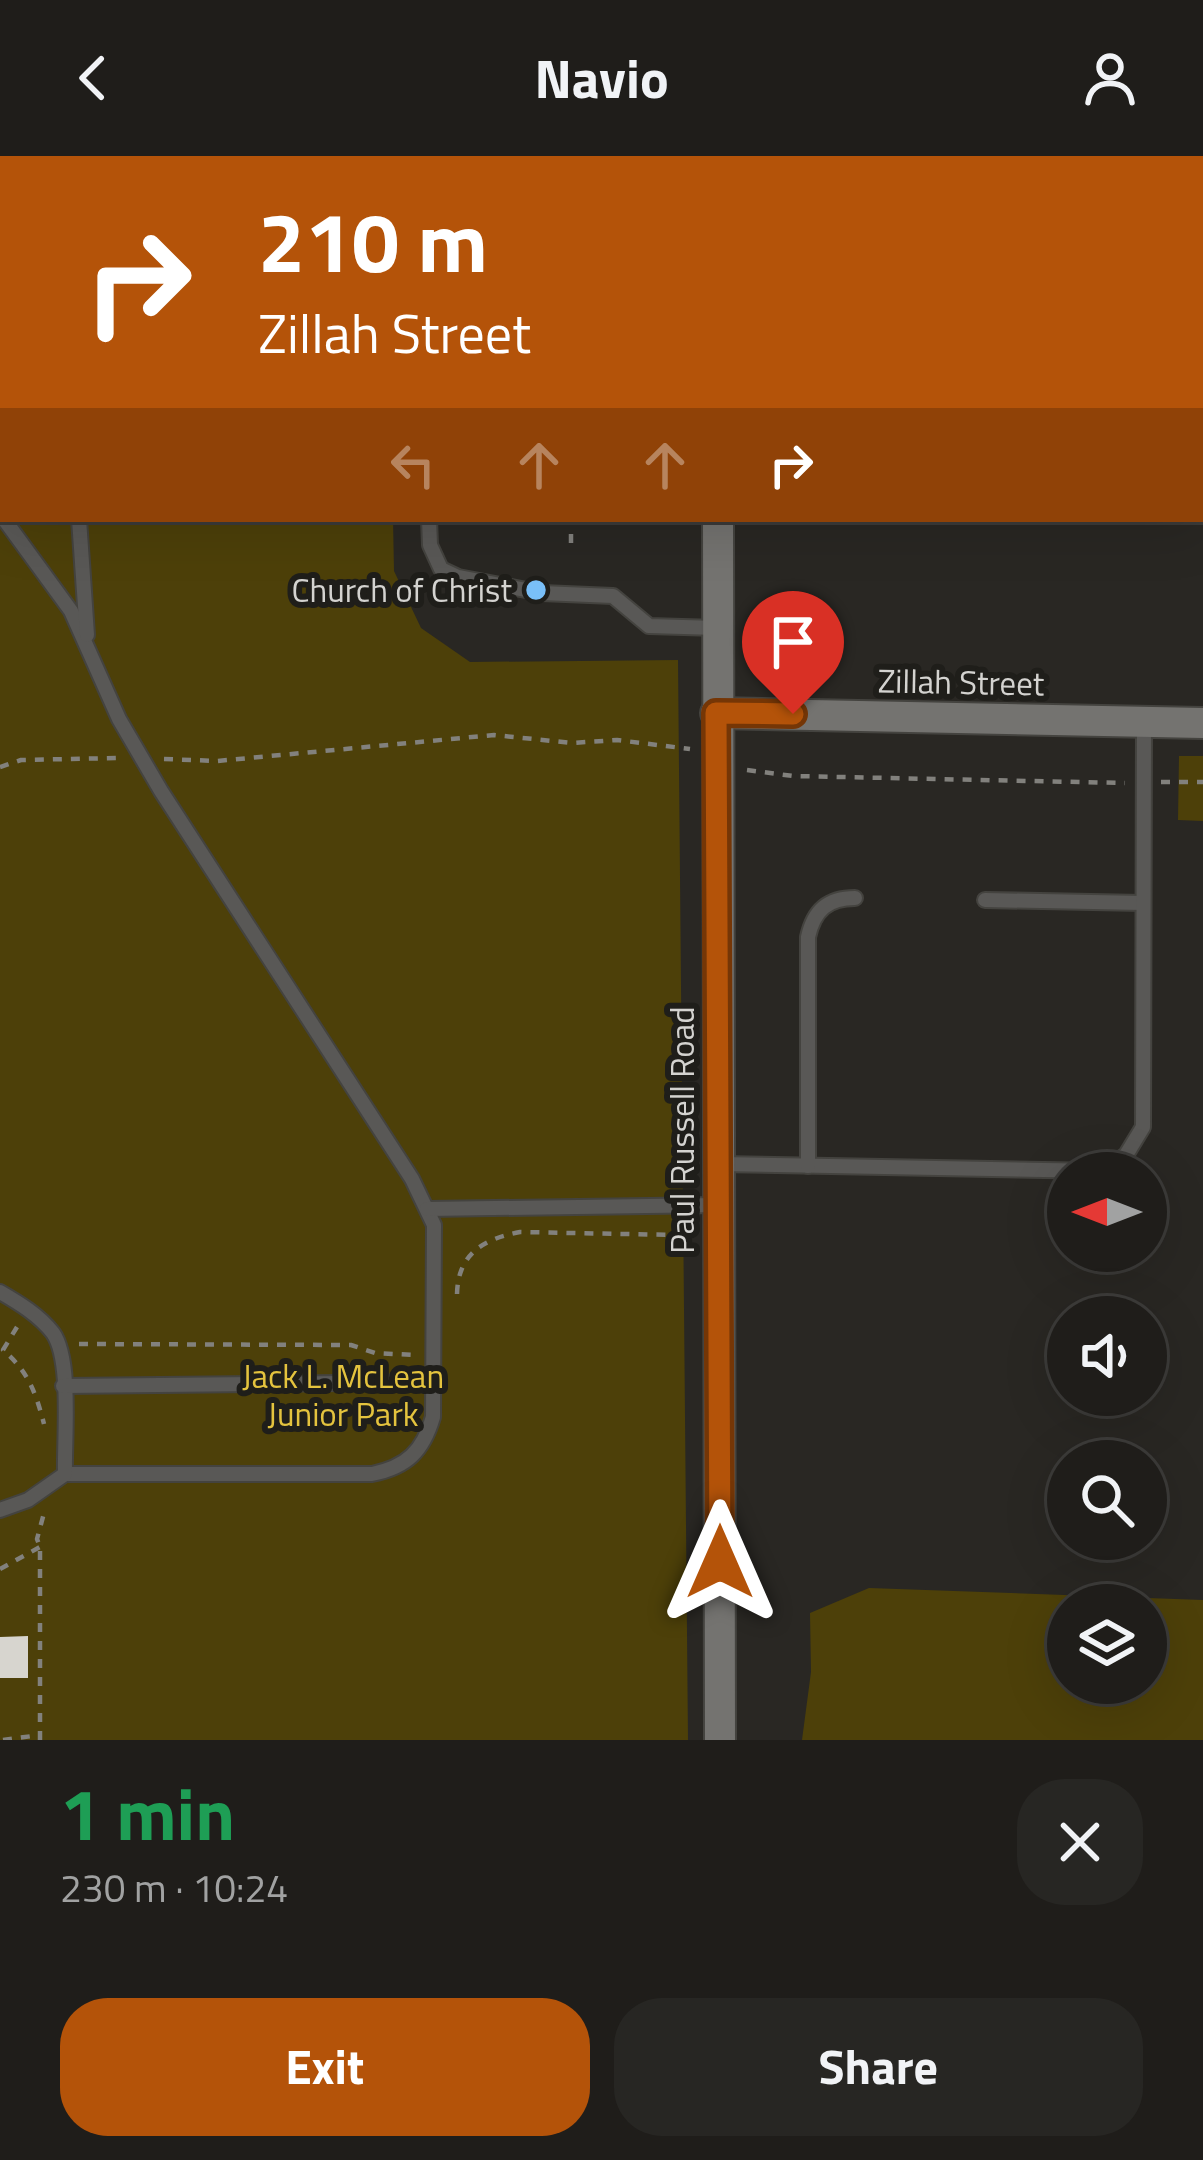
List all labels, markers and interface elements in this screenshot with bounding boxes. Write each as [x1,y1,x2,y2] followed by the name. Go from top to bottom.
[534,37,669,119] text: Navio
[60,45,126,111] icon: back
[1077,45,1143,111] icon: person
[258,177,488,305] text: 210 m
[60,204,216,360] icon: right
[258,292,531,374] text: Zillah Street
[380,432,446,498] icon: left
[506,432,572,498] icon: ahead
[632,432,698,498] icon: ahead
[758,432,824,498] icon: right
[291,565,512,615] place label: Church of Christ
[523,577,549,603] marker: Church of Christ
[742,591,844,714] pin
[760,609,826,675] icon: arrive
[877,656,1045,708] street label: Zillah Street
[657,1006,707,1254] street label: Paul Russell Road
[1047,1152,1167,1272] north arrow
[1047,1152,1167,1704] map controls
[1047,1296,1167,1416] button: sound
[242,1351,444,1439] park label: Jack L. McLean Junior Park
[1047,1440,1167,1560] button: search
[657,1499,783,1625] position arrow
[1047,1584,1167,1704] button: layers
[60,1758,235,1868] text: 1 min
[1017,1779,1143,1905] button: close
[60,1858,288,1917] text: 230 m · 10:24
[60,1998,590,2136] button: Exit
[614,1998,1143,2136] button: Share

